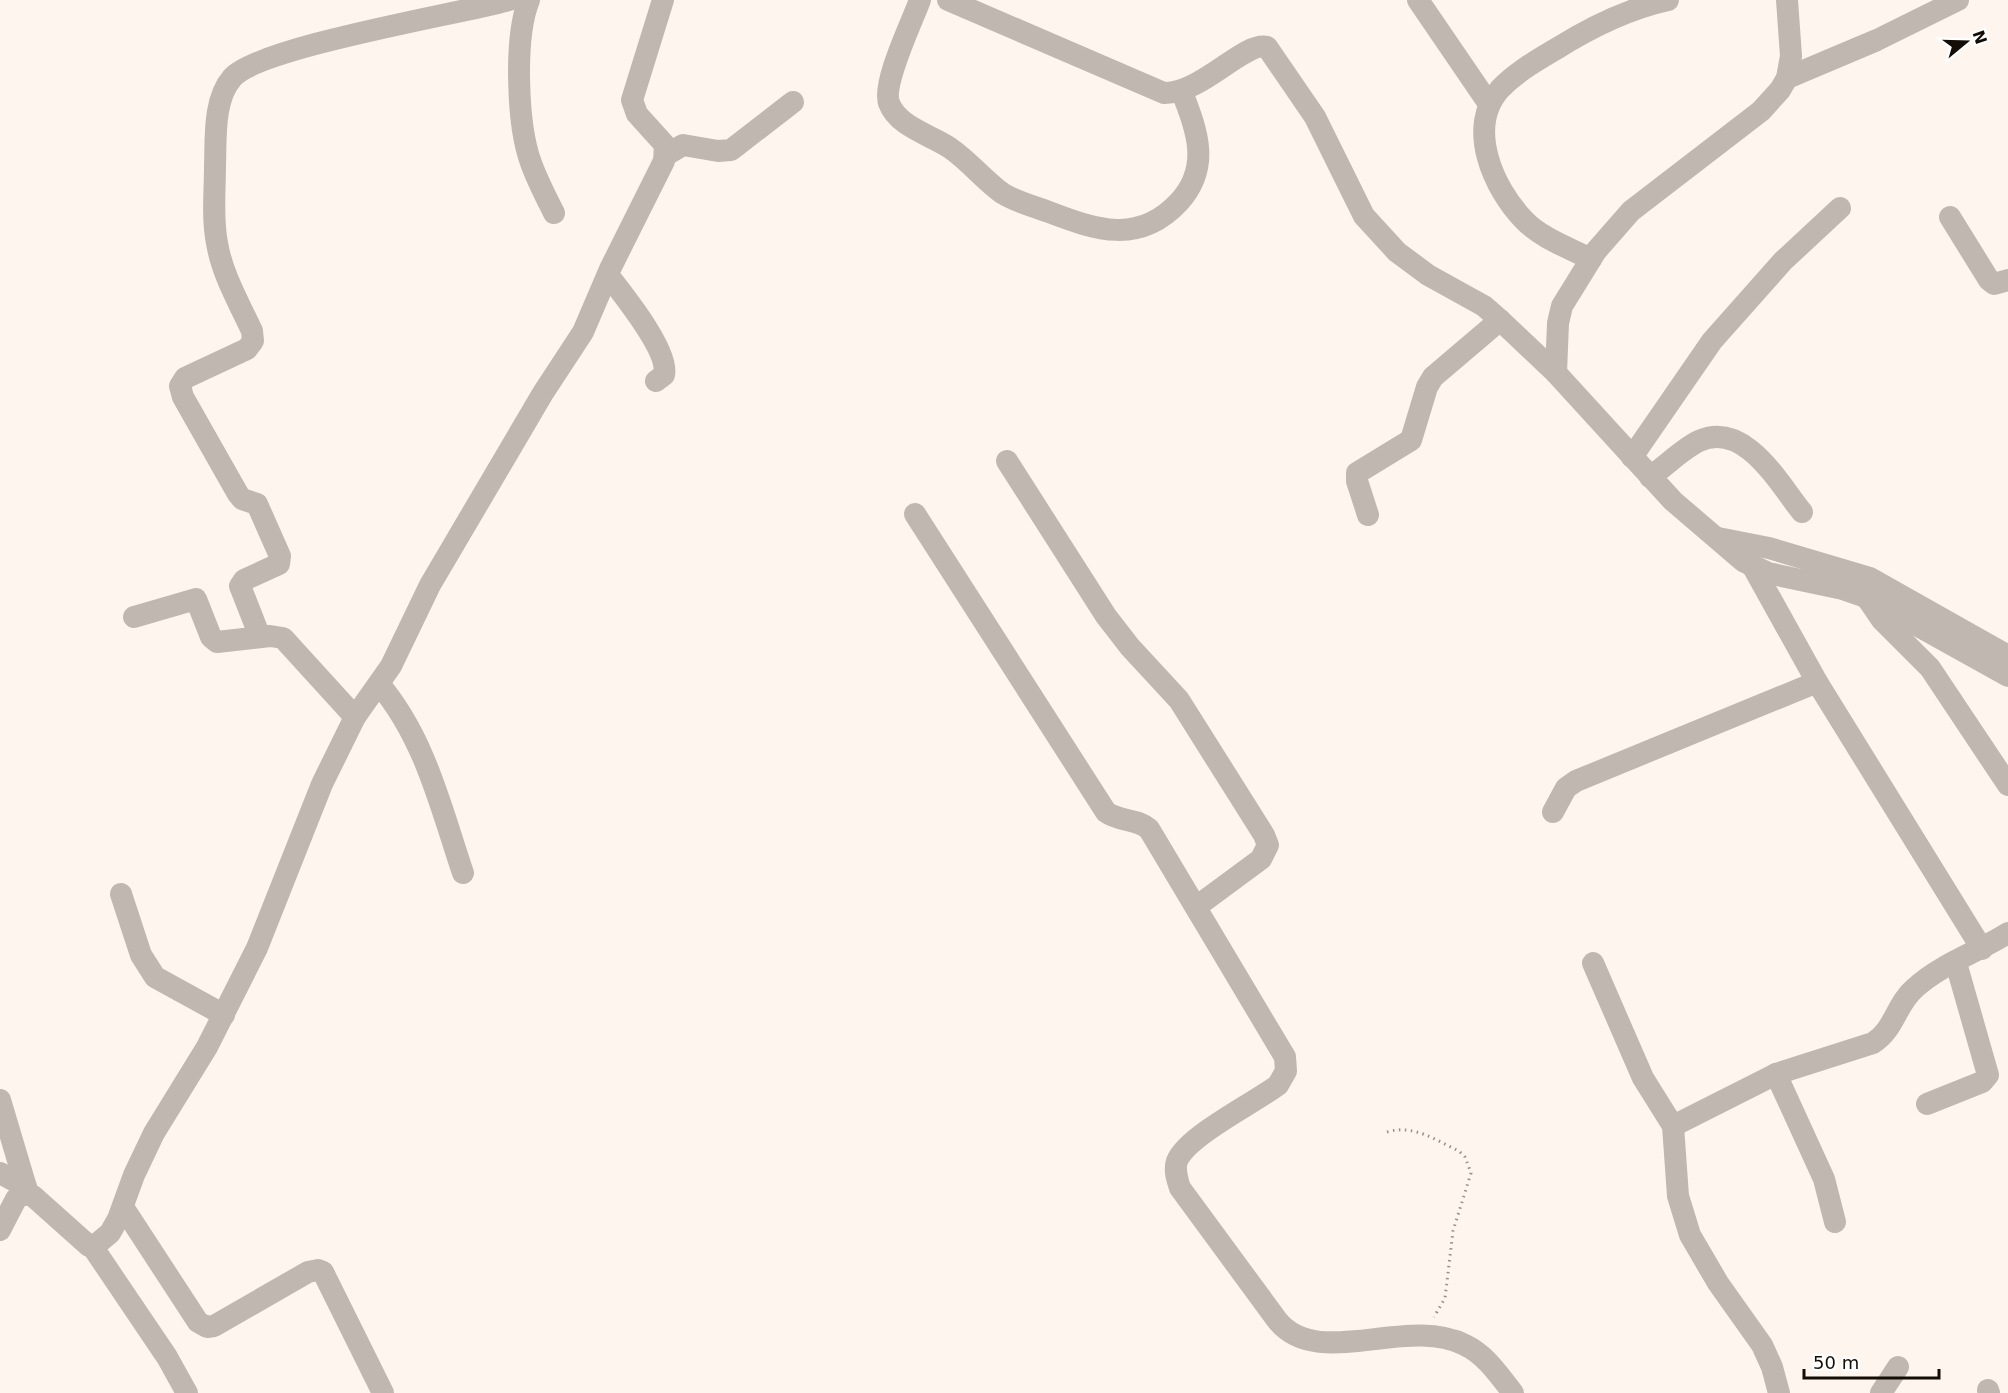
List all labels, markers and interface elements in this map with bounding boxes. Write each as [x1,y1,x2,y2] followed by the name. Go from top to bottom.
[1936,12,1996,72] north arrow
[1969,28,1991,47] text: N
[1804,1342,1939,1380] scale bar
[1813,1352,1859,1373] text: 50 m

